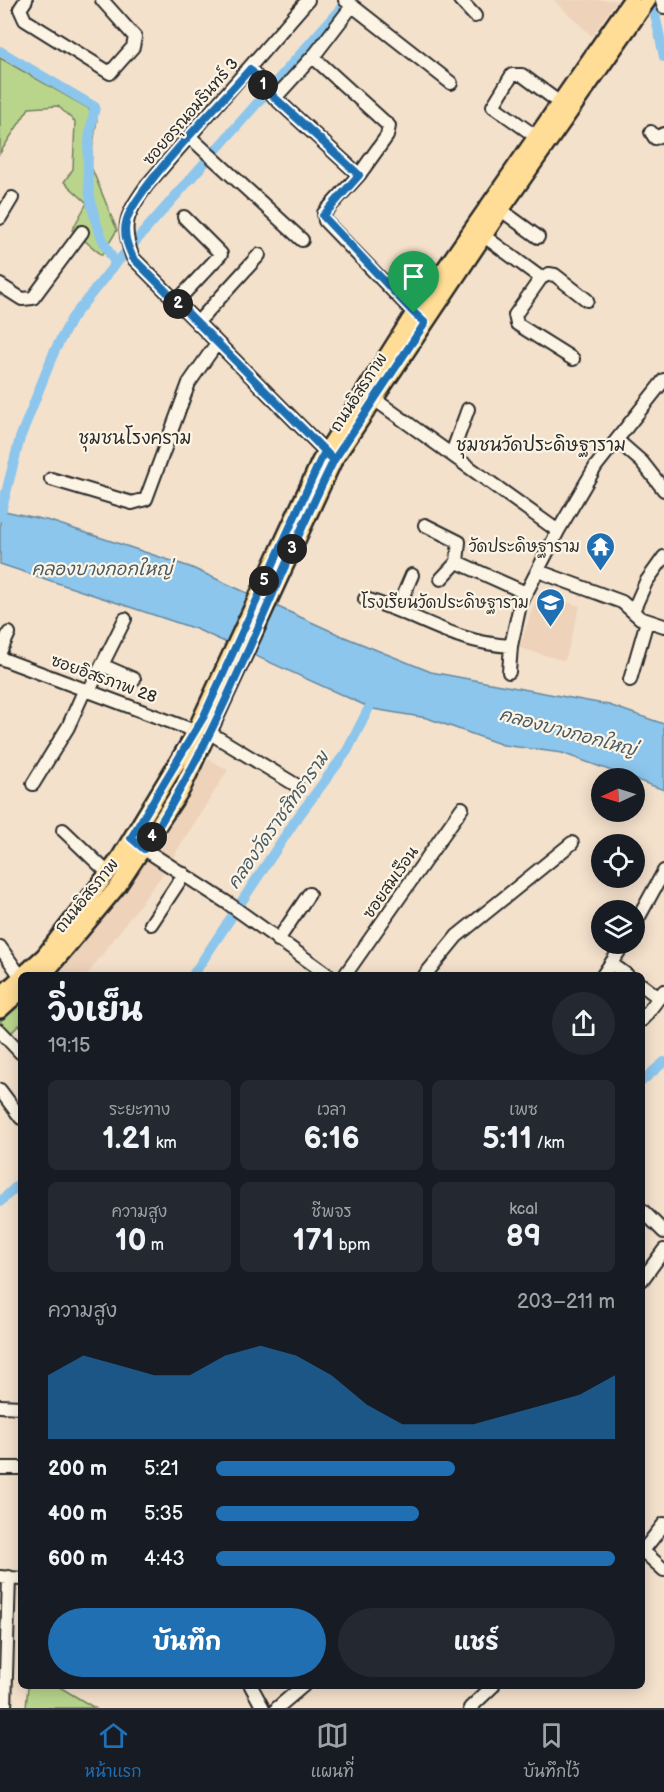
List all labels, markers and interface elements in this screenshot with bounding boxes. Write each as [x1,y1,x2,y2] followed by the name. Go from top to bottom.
[137,52,244,171] street label: ซอยอรุณอมรินทร์ 3
[248,70,278,100] pin: 1
[260,75,266,94] text: 1
[388,251,439,313] pin
[397,260,430,293] icon: arrive
[163,289,193,319] pin: 2
[173,294,183,313] text: 2
[325,349,392,436] street label: ถนนอิสรภาพ
[78,425,192,452] district label: ชุมชนโรงคราม
[456,434,626,459] district label: ชุมชนวัดประดิษฐาราม
[585,530,617,572] temple icon: วัดประดิษฐาราม
[277,534,307,564] pin: 3
[469,536,580,558] place label: วัดประดิษฐาราม
[287,539,297,558] text: 3
[32,557,175,580] water label: คลองบางกอกใหญ่
[249,566,279,596] pin: 5
[259,571,269,590] text: 5
[534,586,566,628] school or university icon: โรงเรียนวัดประดิษฐาราม
[361,591,529,614] place label: โรงเรียนวัดประดิษฐาราม
[48,650,160,707] street label: ซอยอิสรภาพ 28
[497,702,642,762] water label: คลองบางกอกใหญ่
[222,746,335,893] water label: คลองวัดราชสิทธาราม
[591,768,645,822] north arrow
[591,768,645,954] map controls
[137,822,167,852] pin: 4
[147,827,157,846] text: 4
[591,834,645,888] button: locate
[357,841,423,923] street label: ซอยสมเรือน
[50,854,123,937] street label: ถนนอิสรภาพ
[591,900,645,954] button: layers
[48,991,143,1031] text: วิ่งเย็น
[552,992,615,1055] button: share
[48,1034,91,1058] text: 19:15
[109,1101,170,1120] text: ระยะทาง
[317,1101,346,1120] text: เวลา
[509,1101,538,1120] text: เพซ
[102,1121,151,1157] text: 1.21
[303,1121,360,1157] text: 6:16
[482,1121,532,1157] text: 5:11
[151,1134,177,1153] text: km
[532,1134,565,1153] text: /km
[509,1200,538,1219] text: kcal
[112,1203,167,1222] text: ความสูง
[311,1203,352,1222] text: ชีพจร
[506,1219,541,1255] text: 89
[115,1223,146,1259] text: 10
[293,1223,334,1259] text: 171
[146,1236,164,1255] text: m
[334,1236,370,1255] text: bpm
[517,1290,615,1314] text: 203–211 m
[48,1299,117,1323] text: ความสูง
[48,1457,107,1481] text: 200 m
[144,1457,179,1481] text: 5:21
[48,1502,107,1526] text: 400 m
[144,1502,183,1526] text: 5:35
[48,1547,108,1571] text: 600 m
[144,1547,185,1571] text: 4:43
[48,1608,326,1677] button: บันทึก
[338,1608,615,1677] button: แชร์
[85,1719,142,1783] tab: หน้าแรก
[311,1719,354,1783] tab: แผนที่
[523,1719,579,1783] tab: บันทึกไว้

